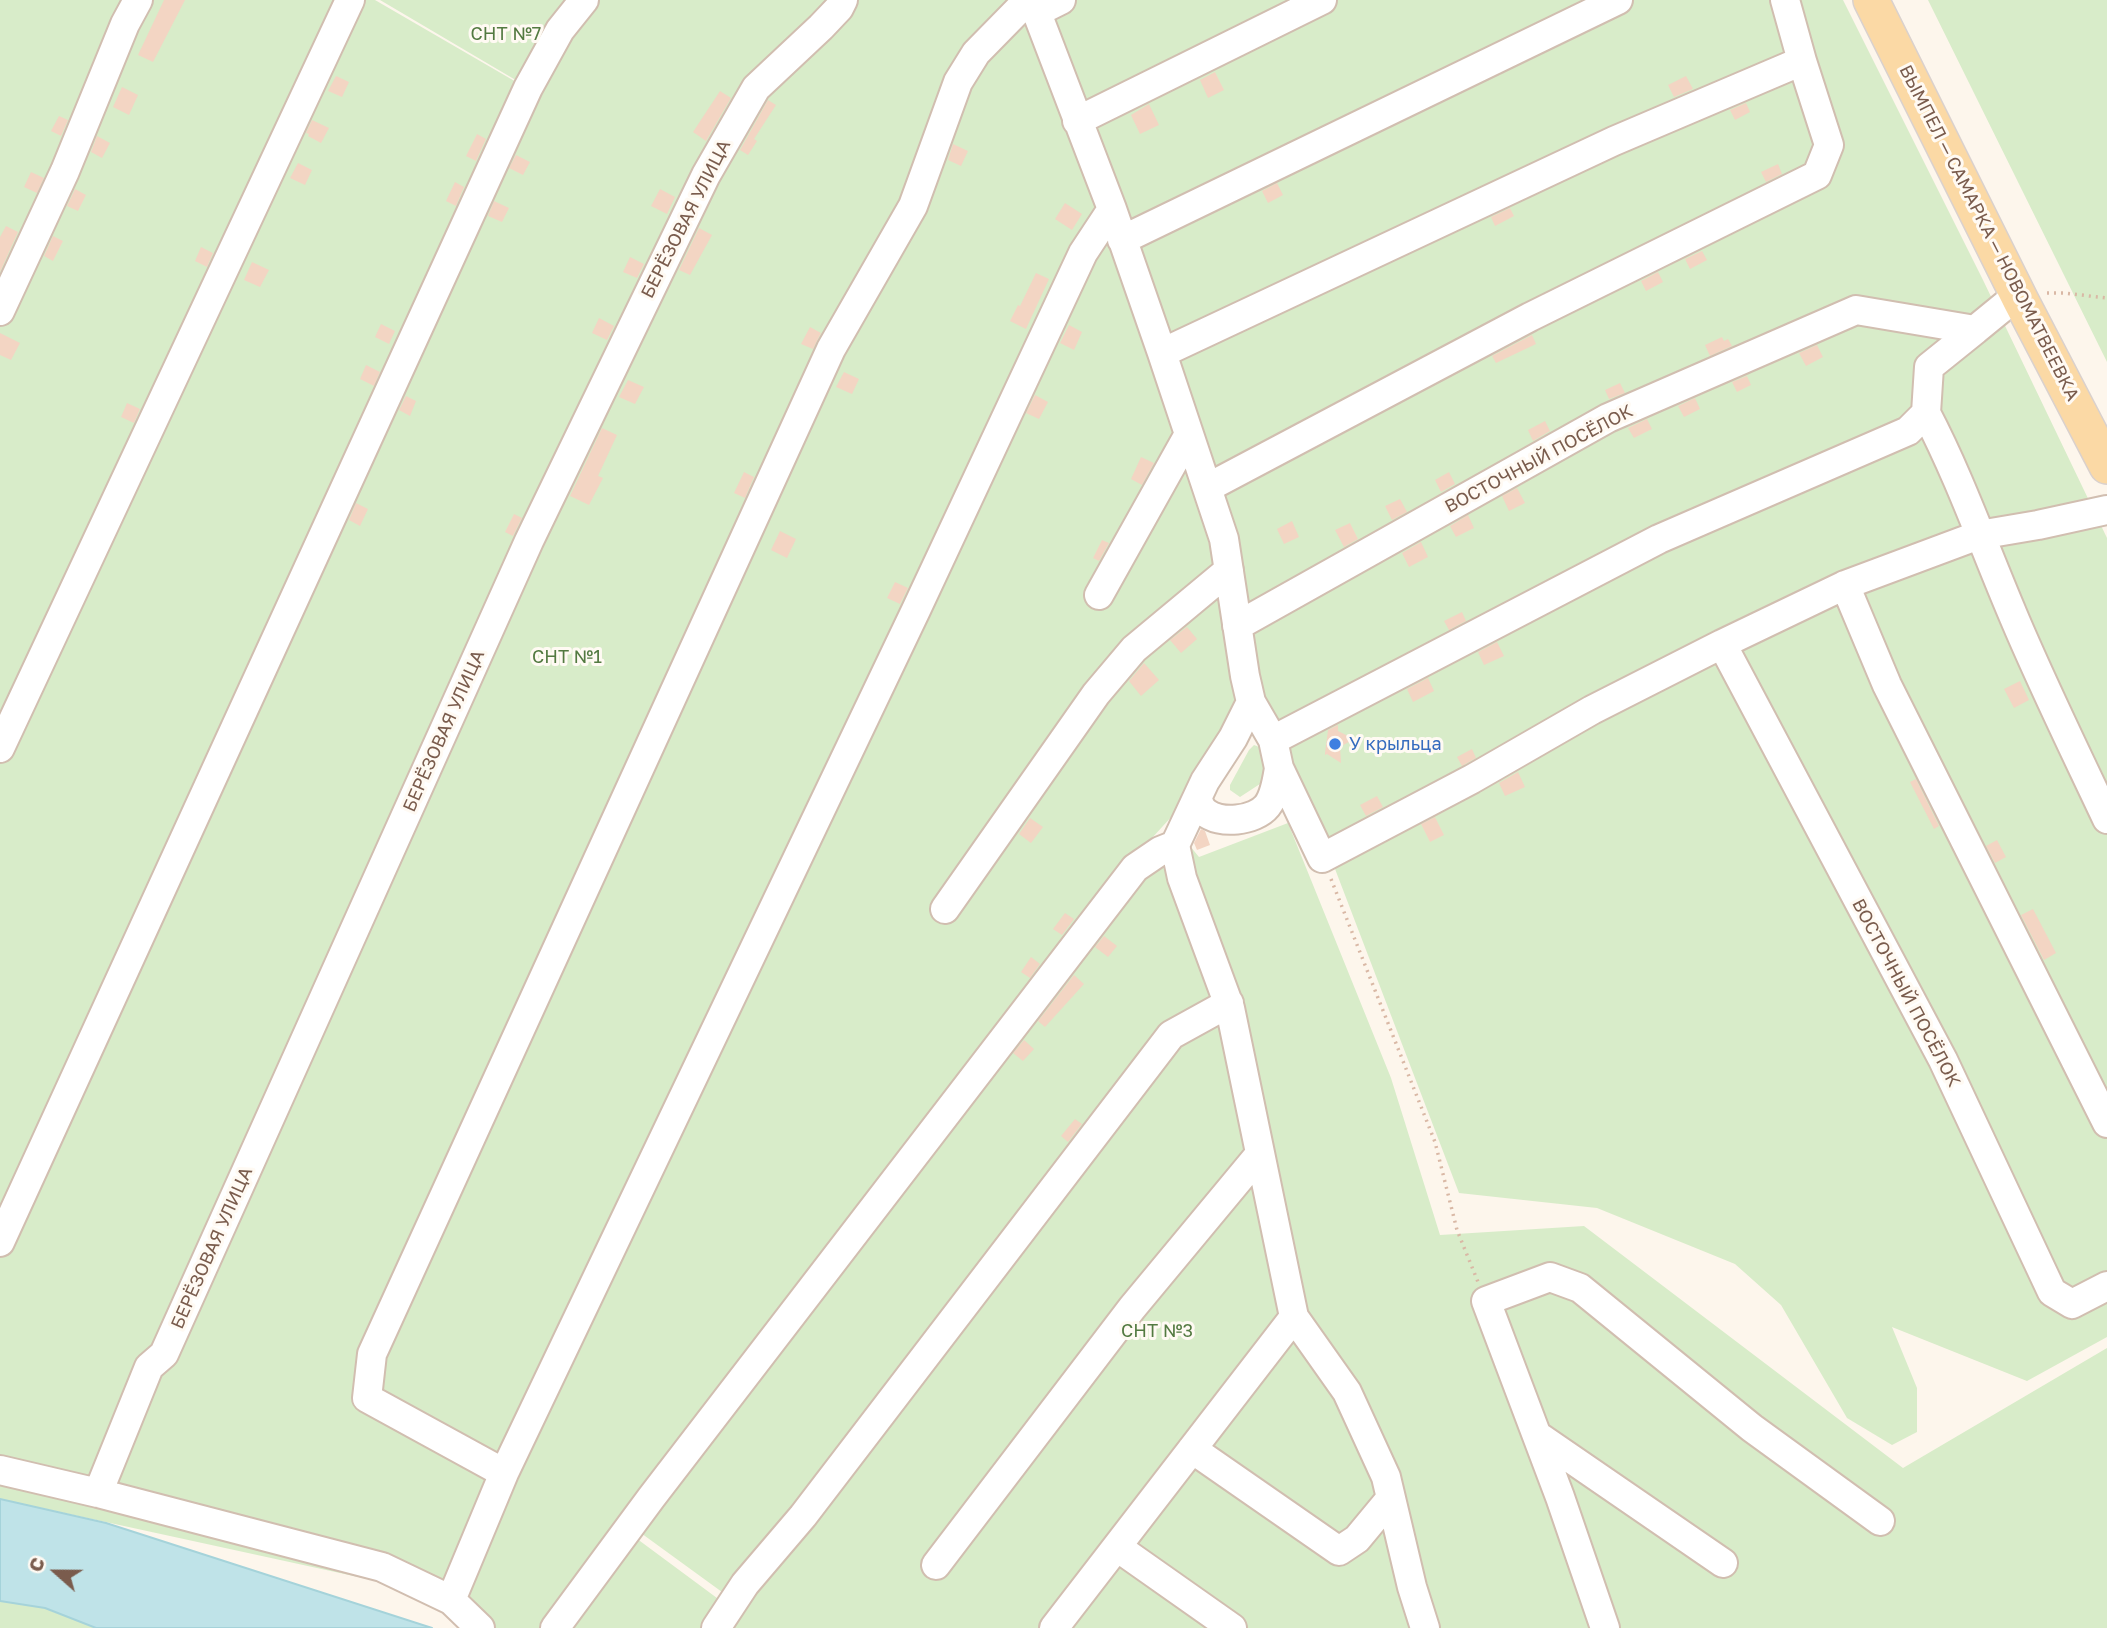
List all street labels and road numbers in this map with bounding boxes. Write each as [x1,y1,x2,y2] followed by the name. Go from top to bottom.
[1894,61,2084,405] street label: ВЫМПЕЛ — САМАРКА — НОВОМАТВЕЕВКА
[637,136,735,302] street label: БЕРЁЗОВАЯ УЛИЦА
[1441,400,1637,518] street label: ВОСТОЧНЫЙ ПОСЁЛОК
[399,647,489,815] street label: БЕРЁЗОВАЯ УЛИЦА
[1847,895,1965,1091] street label: ВОСТОЧНЫЙ ПОСЁЛОК
[167,1164,257,1332] street label: БЕРЁЗОВАЯ УЛИЦА

